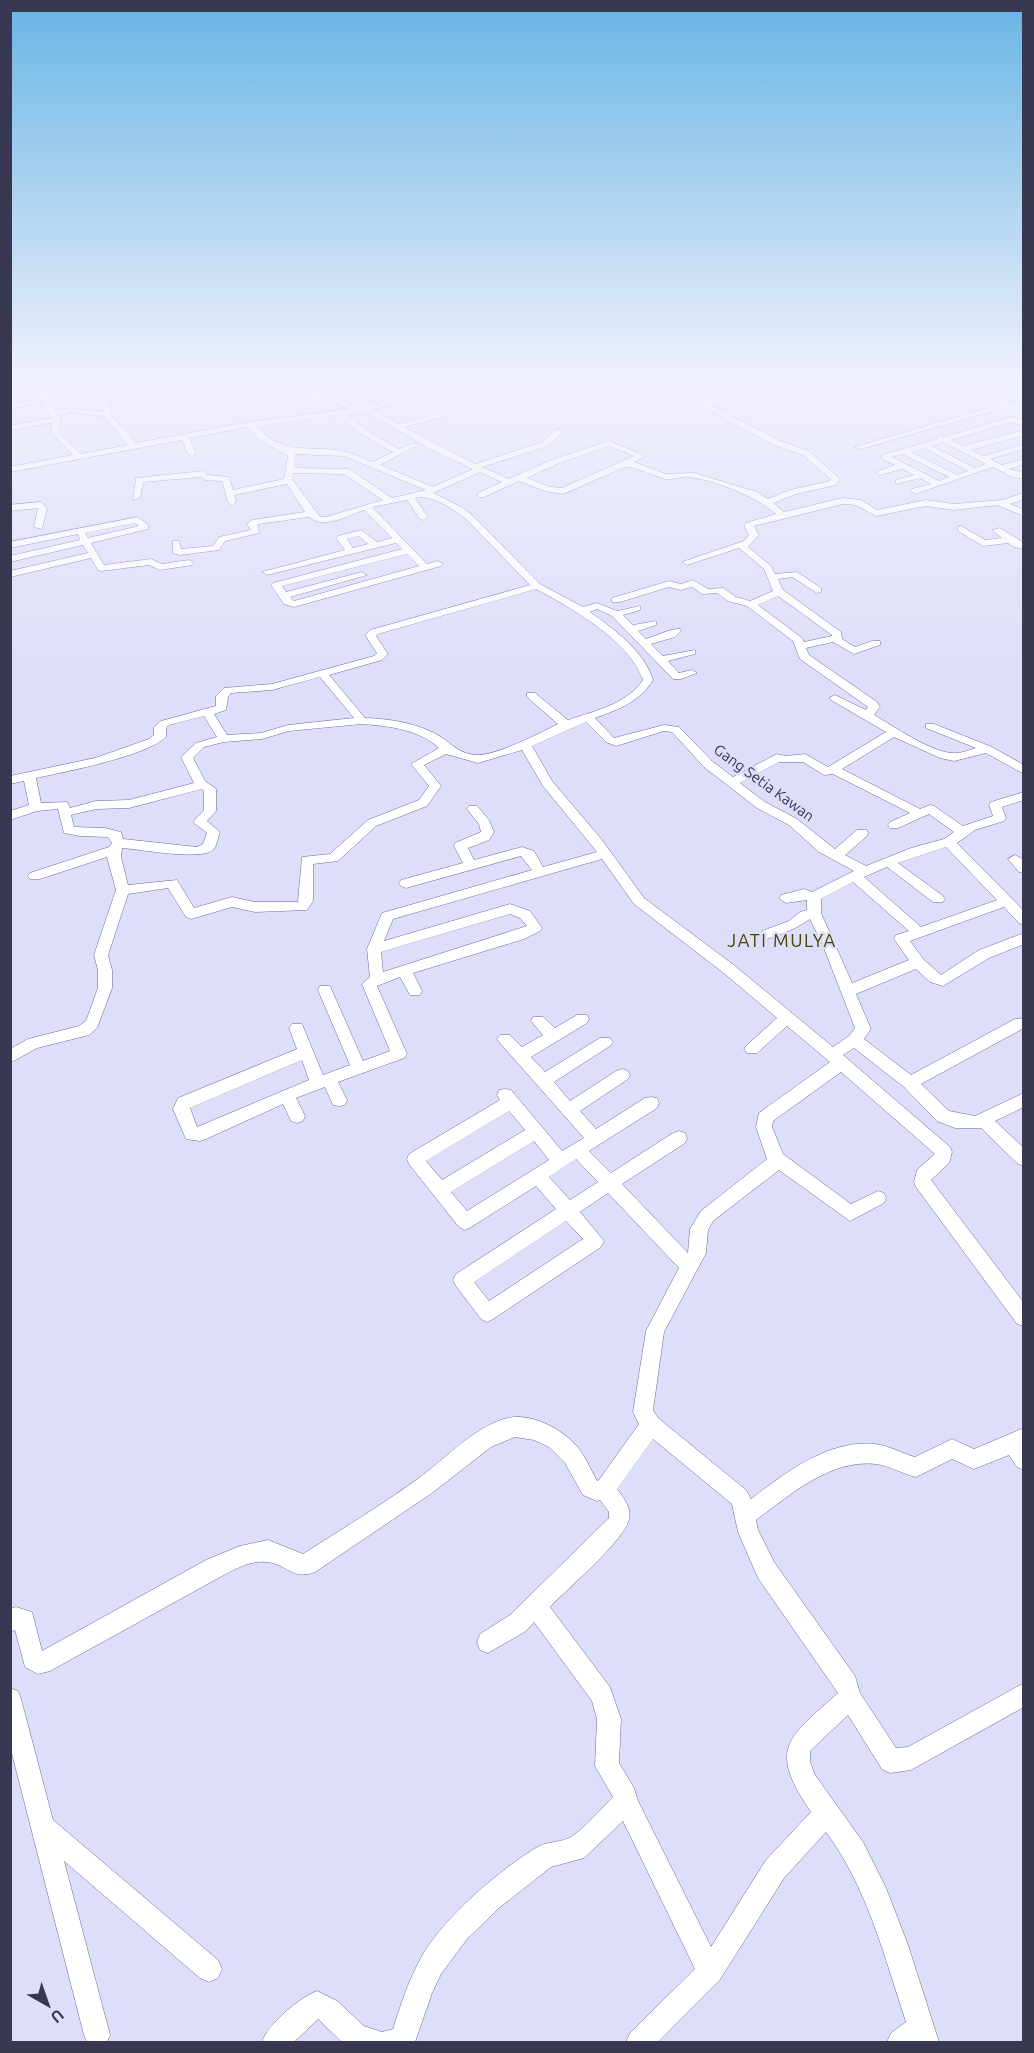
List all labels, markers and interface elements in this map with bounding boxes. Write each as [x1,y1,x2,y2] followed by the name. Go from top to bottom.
[711,741,818,825] street label: Gang Setia Kawan
[727,930,837,950] district label: JATI MULYA
[18,1975,78,2035] north arrow
[48,2006,68,2027] text: U

